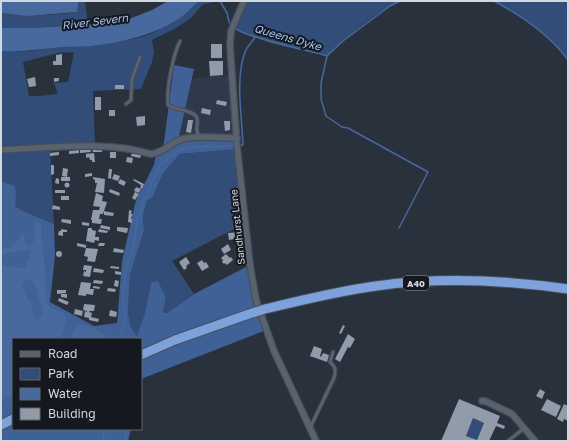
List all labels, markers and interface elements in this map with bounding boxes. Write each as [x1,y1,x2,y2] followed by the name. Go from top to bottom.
[61,10,130,31] water label: River Severn
[253,21,325,54] water label: Queens Dyke
[227,189,247,265] street label: Sandhurst Lane
[403,276,429,290] road number: A40
[12,338,142,430] legend
[48,346,77,361] text: Road
[48,366,74,381] text: Park
[48,386,82,401] text: Water
[48,406,96,421] text: Building

